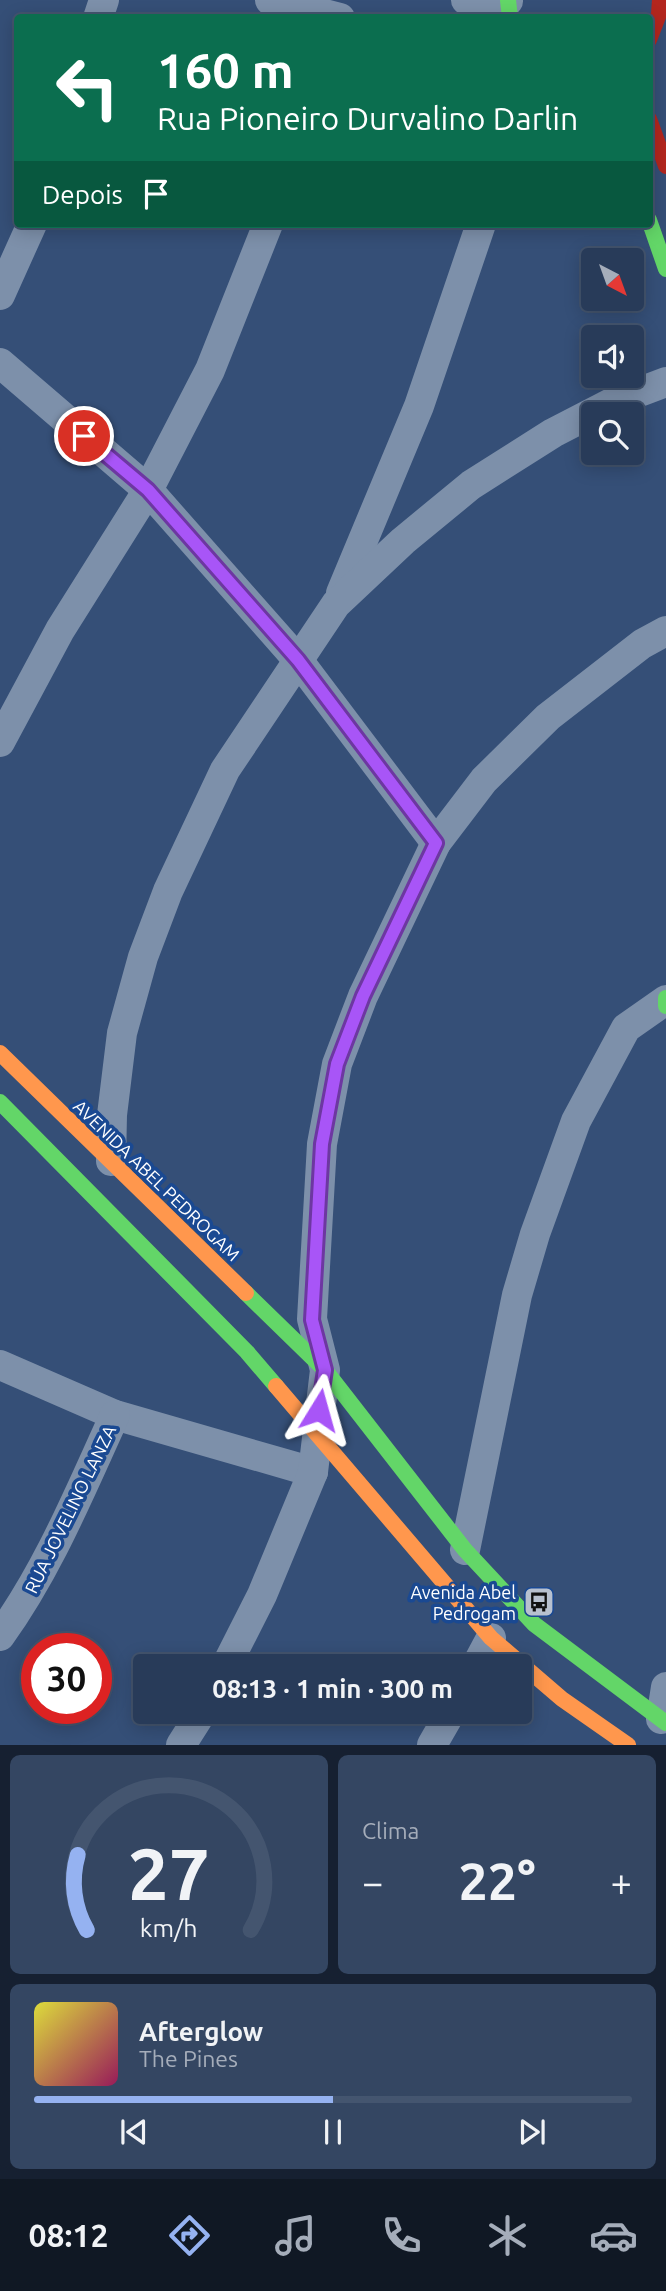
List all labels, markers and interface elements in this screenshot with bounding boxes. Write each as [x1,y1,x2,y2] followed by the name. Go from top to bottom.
[42,42,133,133] icon: left
[157,42,294,97] text: 160 m
[157,100,578,136] text: Rua Pioneiro Durvalino Darlin
[137,175,175,213] icon: arrive
[42,180,123,209] text: Depois
[581,248,644,312] north arrow
[581,248,644,465] map controls
[581,325,644,388] button: sound
[581,402,644,465] button: search
[54,406,114,466] pin
[65,417,103,455] icon: arrive
[70,1095,244,1265] street label: AVENIDA ABEL PEDROGAM
[282,1373,356,1447] position arrow
[21,1421,120,1596] street label: RUA JOVELINO LANZA
[410,1582,516,1623] place label: Avenida Abel Pedrogam
[522,1585,556,1619] bus stop icon: Avenida Abel Pedrogam
[21,1633,112,1724] speed limit sign: 30
[212,1674,453,1703] text: 08:13 · 1 min · 300 m
[362,1818,419,1843] text: Clima
[128,1833,210,1915] text: 27
[458,1852,536,1910] text: 22°
[362,1861,383,1903] text: −
[611,1861,632,1903] text: +
[140,1914,198,1942] text: km/h
[139,2017,263,2046] text: Afterglow
[139,2046,238,2071] text: The Pines
[115,2113,153,2151] icon: previous
[314,2113,352,2151] icon: pause
[513,2113,551,2151] icon: next
[165,2211,214,2260] icon: directions
[271,2211,320,2260] icon: music
[377,2211,426,2260] icon: phone
[483,2211,532,2260] icon: climate
[589,2211,638,2260] icon: car
[28,2217,108,2253] text: 08:12

